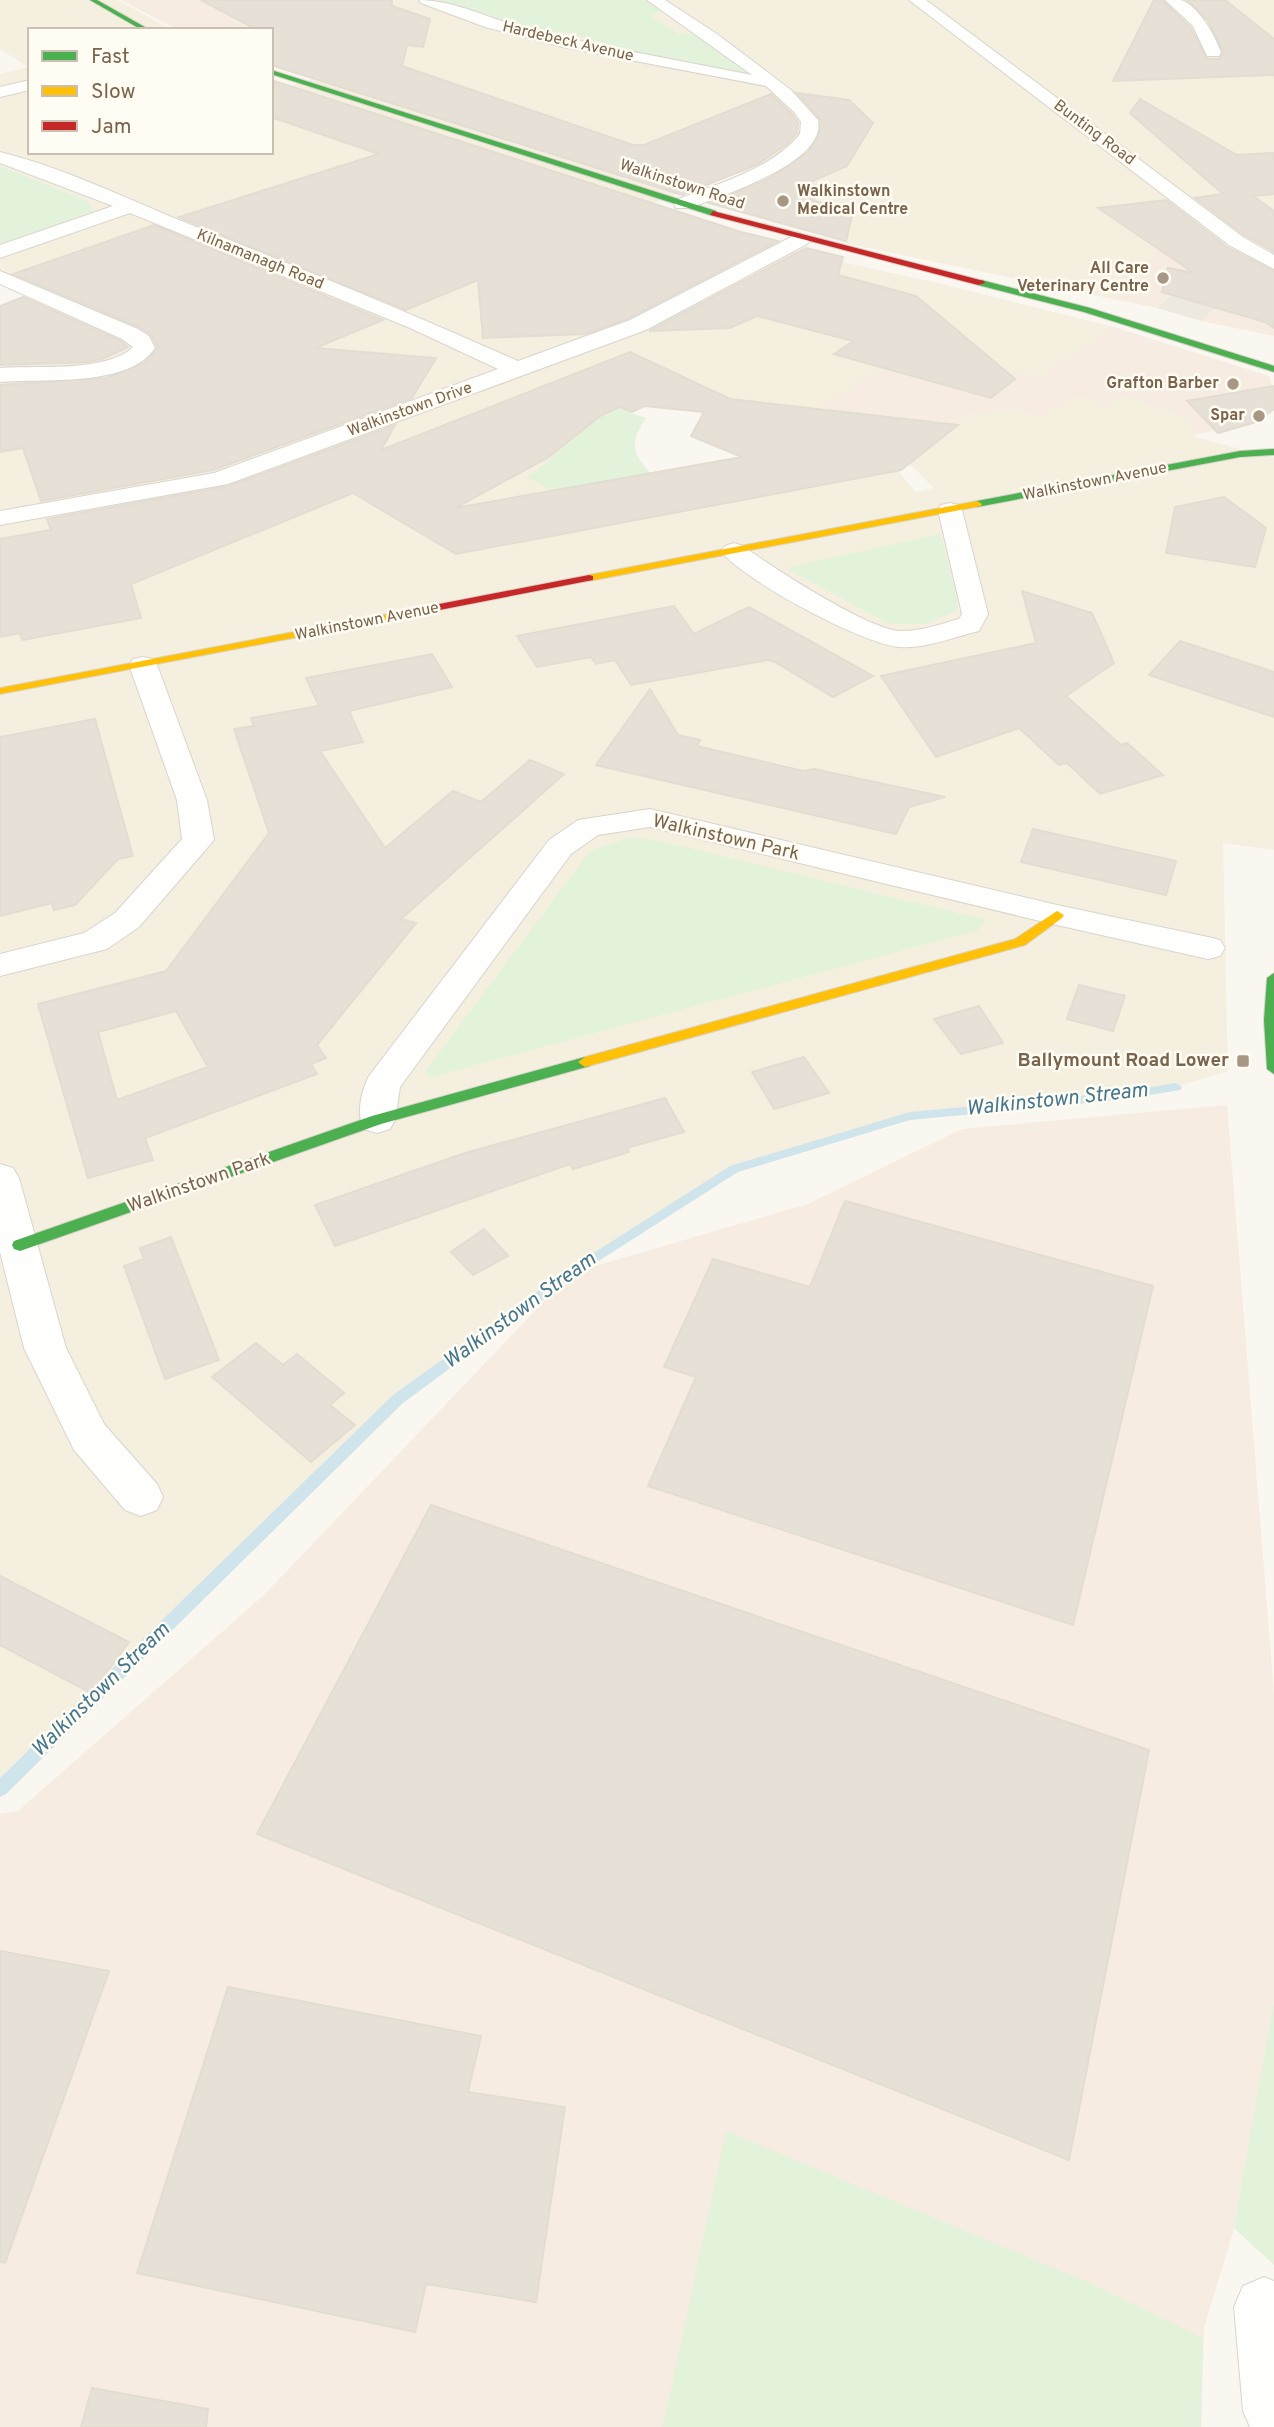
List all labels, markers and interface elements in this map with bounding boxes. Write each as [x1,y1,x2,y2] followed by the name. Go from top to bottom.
[500,17,636,67] street label: Hardebeck Avenue
[28,28,273,154] legend
[91,44,130,71] text: Fast
[91,79,136,106] text: Slow
[1049,96,1139,170] street label: Bunting Road
[91,114,132,141] text: Jam
[617,155,747,215] street label: Walkinstown Road
[797,182,908,220] place label: Walkinstown Medical Centre
[775,193,791,209] marker: Walkinstown Medical Centre
[194,225,326,295] street label: Kilnamanagh Road
[1017,259,1149,297] place label: All Care Veterinary Centre
[1155,270,1171,286] marker: All Care Veterinary Centre
[1106,374,1219,394] place label: Grafton Barber
[1225,376,1241,392] marker: Grafton Barber
[345,378,475,442] street label: Walkinstown Drive
[1210,406,1245,426] place label: Spar
[1251,408,1267,424] marker: Spar
[1021,458,1169,506] street label: Walkinstown Avenue
[293,598,441,646] street label: Walkinstown Avenue
[650,809,802,867] street label: Walkinstown Park
[1018,1049,1229,1073] place label: Ballymount Road Lower
[1235,1053,1251,1069] marker: Ballymount Road Lower
[965,1077,1150,1123] water label: Walkinstown Stream
[124,1147,274,1219] street label: Walkinstown Park
[438,1246,602,1376] water label: Walkinstown Stream
[26,1616,177,1763] water label: Walkinstown Stream

